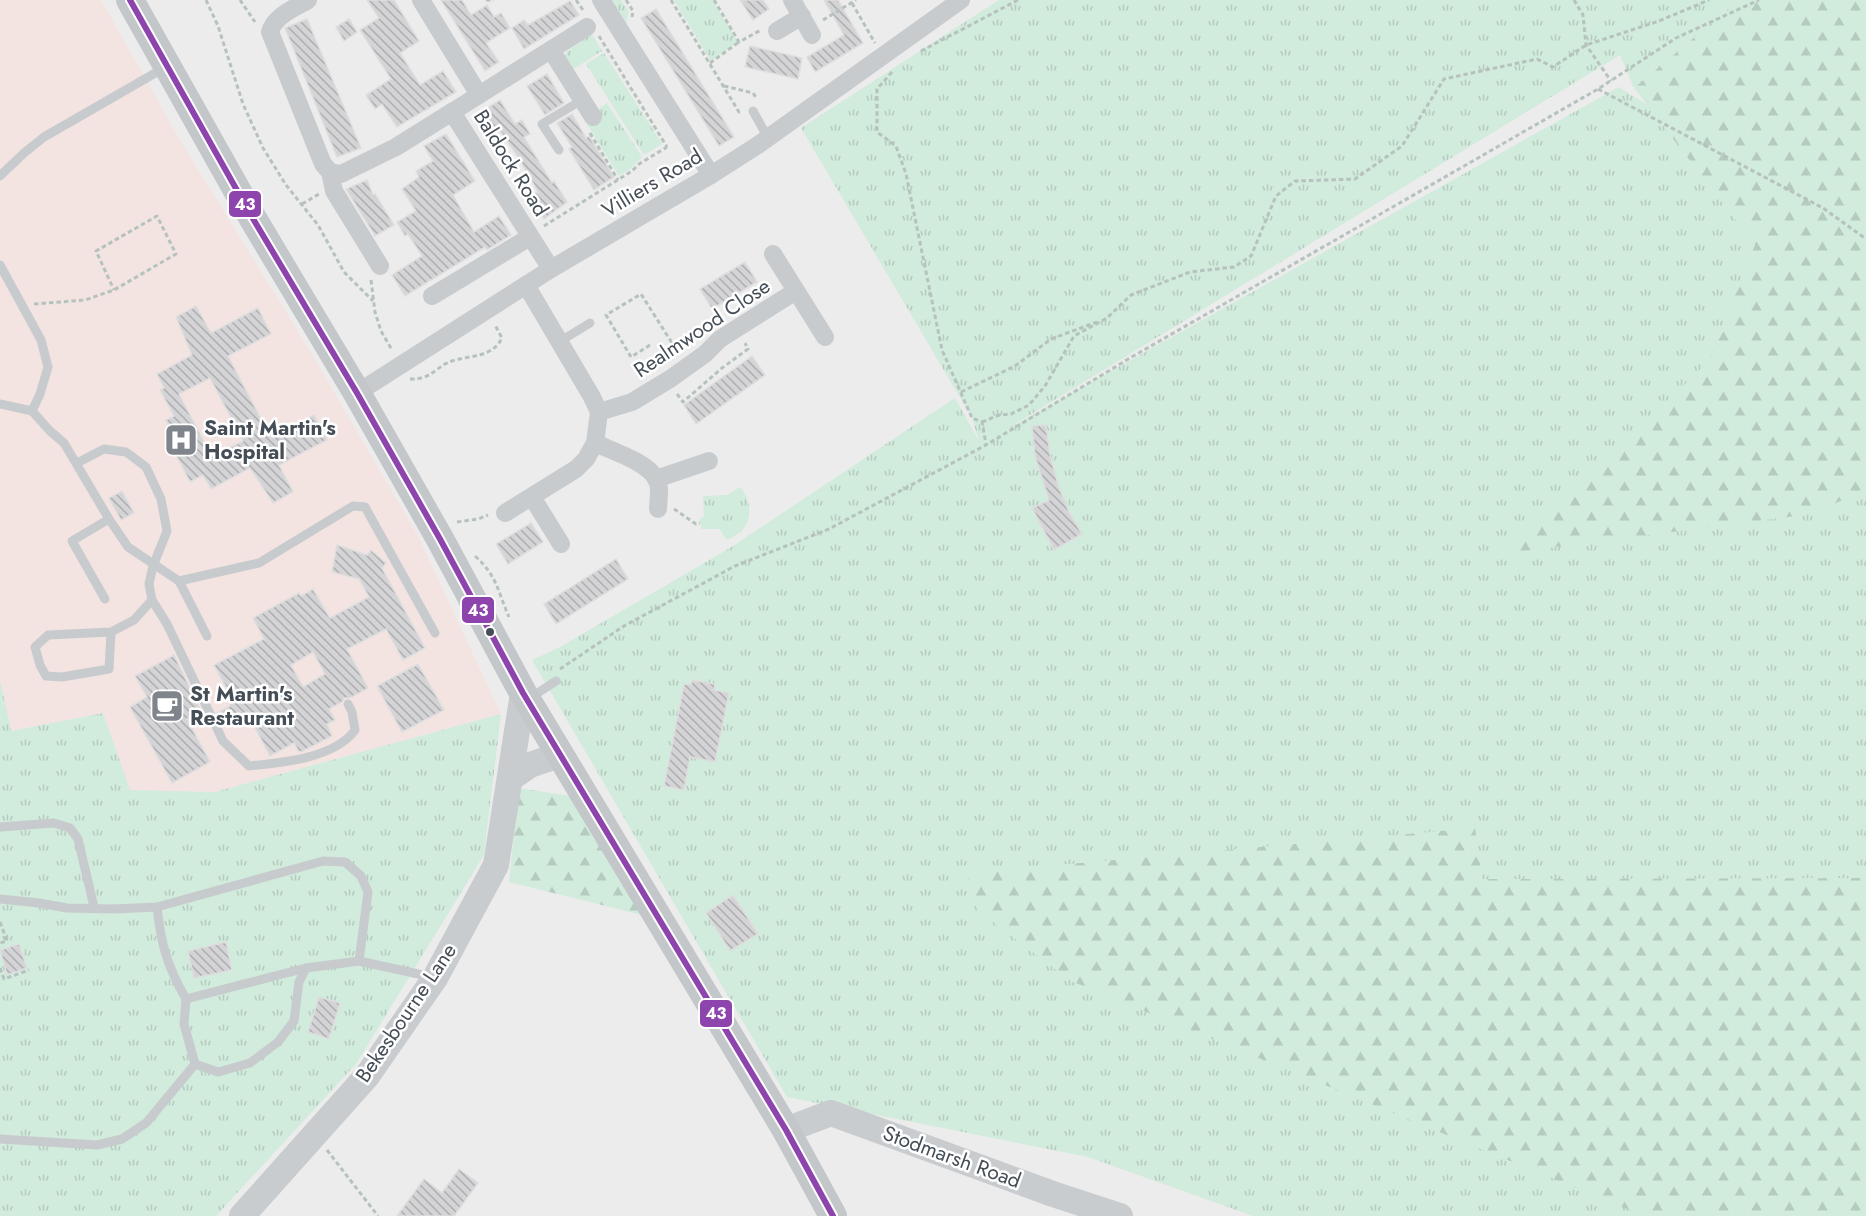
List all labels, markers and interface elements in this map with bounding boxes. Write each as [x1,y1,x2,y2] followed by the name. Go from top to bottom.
[466,104,556,222] street label: Baldock Road
[596,141,708,225] street label: Villiers Road
[228,190,262,218] line badge: 43
[234,193,256,216] text: 43
[628,271,776,385] street label: Realmwood Close
[204,413,336,467] place label: Saint Martin's Hospital
[163,422,199,458] hospital icon: Saint Martin's Hospital
[461,596,495,624] line badge: 43
[467,599,489,622] text: 43
[484,626,496,638] unlabelled marker
[190,679,294,733] place label: St Martin's Restaurant
[149,688,185,724] cafe icon: St Martin's Restaurant
[348,937,464,1089] street label: Bekesbourne Lane
[699,999,733,1028] line badge: 43
[705,1002,727,1025] text: 43
[879,1118,1025,1196] street label: Stodmarsh Road

